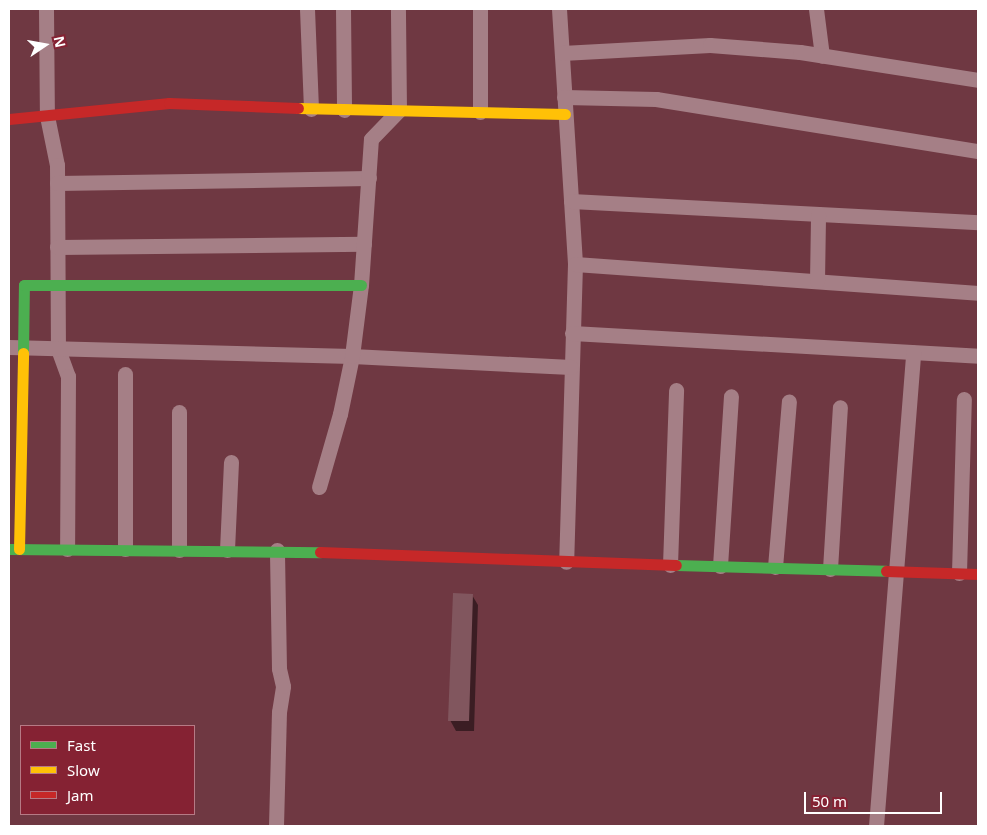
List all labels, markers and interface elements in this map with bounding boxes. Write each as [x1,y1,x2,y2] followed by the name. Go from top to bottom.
[20,20,70,70] north arrow
[50,34,71,49] text: N
[20,725,195,815] legend
[67,735,96,755] text: Fast
[67,760,100,780] text: Slow
[807,782,944,814] scale bar
[67,785,94,805] text: Jam
[812,791,847,811] text: 50 m

